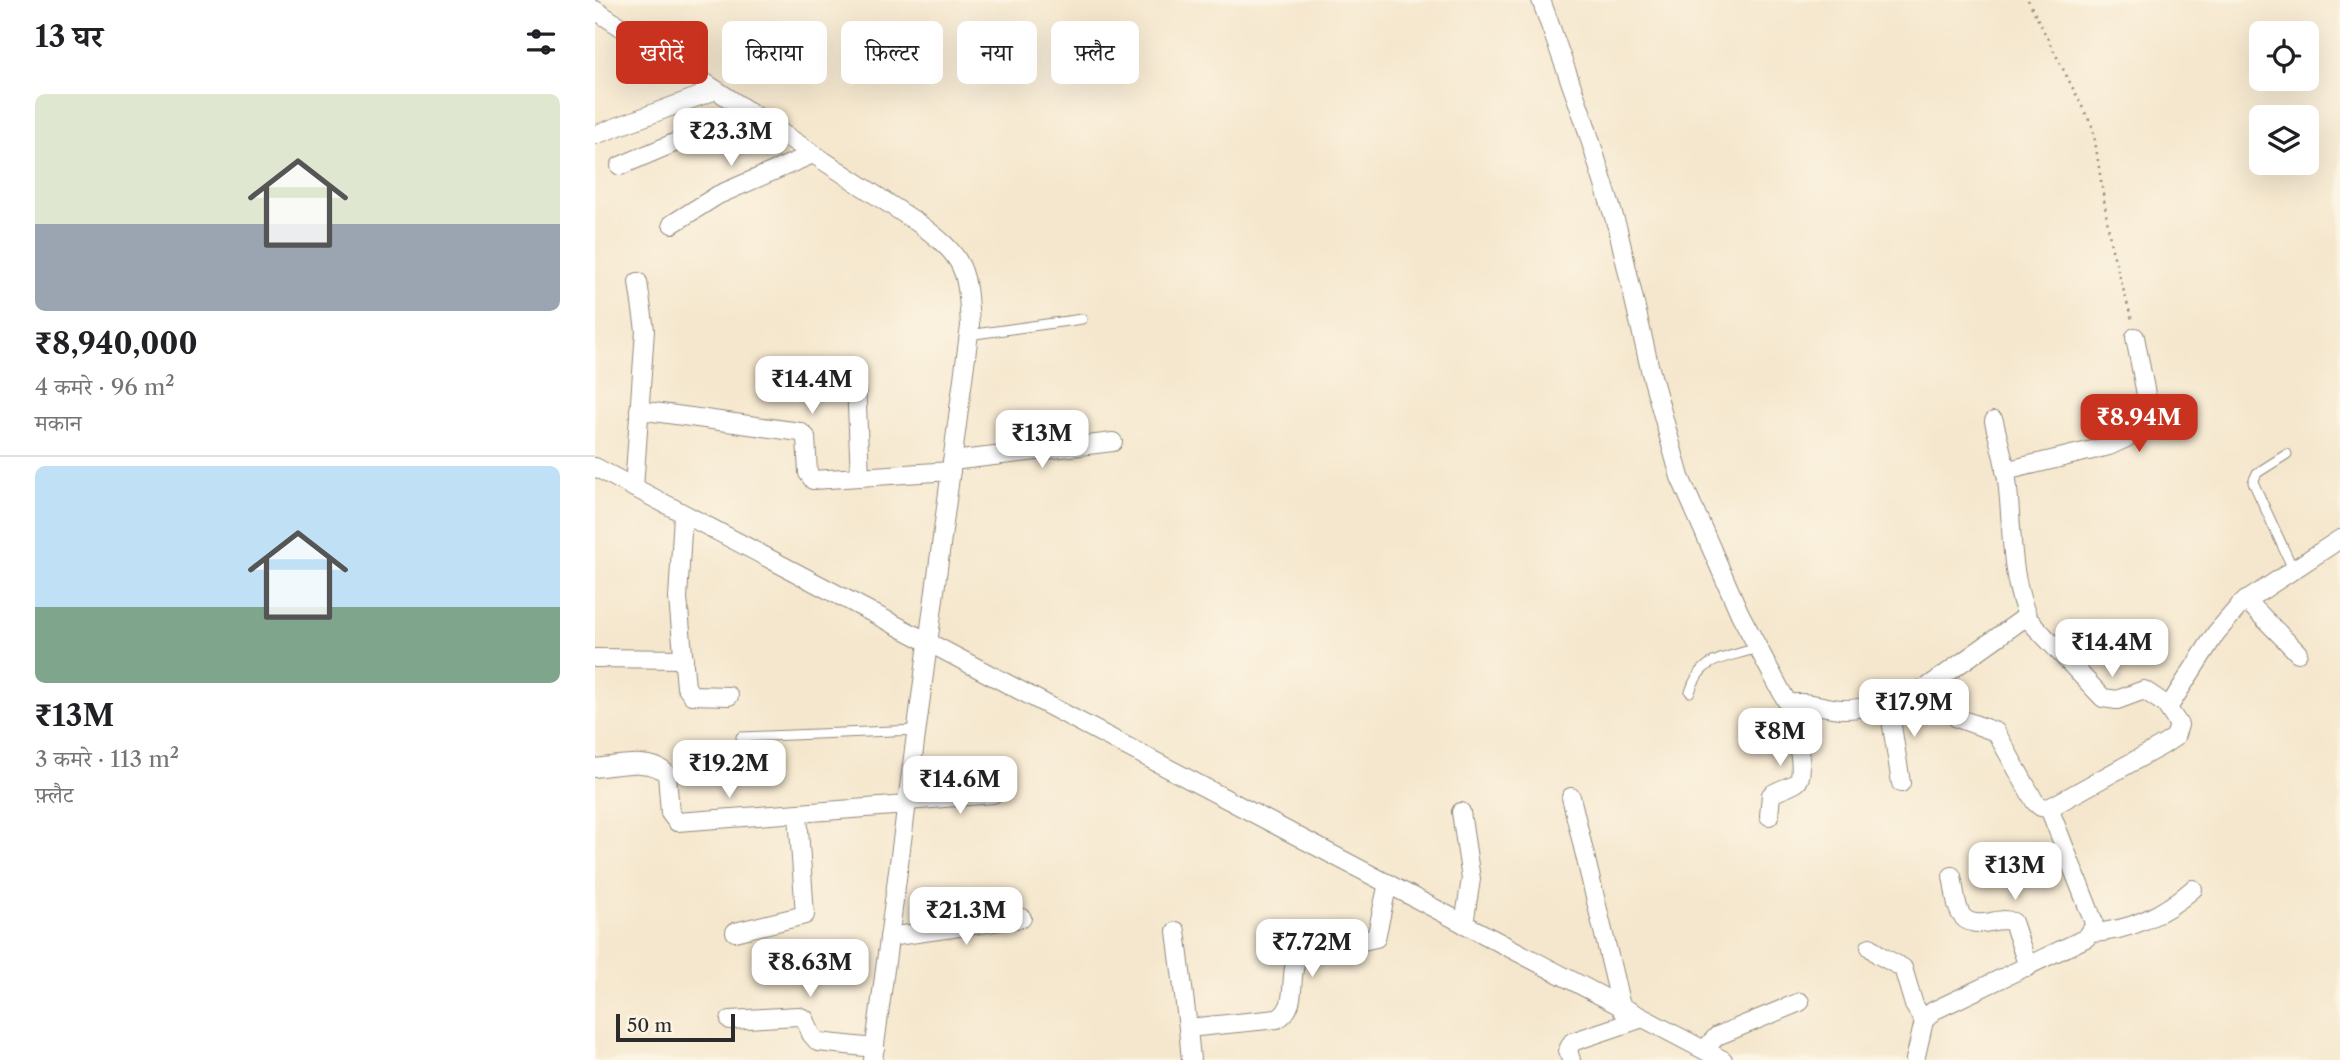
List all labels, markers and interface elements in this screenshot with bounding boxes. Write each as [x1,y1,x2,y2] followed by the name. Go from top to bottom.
[35,18,103,55] text: 13 घर
[616,21,708,84] chip: खरीदें
[722,21,827,84] chip: किराया
[841,21,943,84] chip: फ़िल्टर
[957,21,1037,84] chip: नया
[1051,21,1139,84] chip: फ़्लैट
[2249,21,2319,175] map controls
[2249,21,2319,91] button: locate
[522,23,560,61] icon: filters
[2249,105,2319,175] button: layers
[674,108,788,168] pin: ₹23.3M
[689,117,773,145] text: ₹23.3M
[235,140,361,266] icon: home
[35,325,198,362] text: ₹8,940,000
[755,356,869,416] pin: ₹14.4M
[771,365,853,393] text: ₹14.4M
[35,373,175,401] text: 4 कमरे · 96 m²
[2082,394,2196,454] pin: ₹8.94M
[2097,403,2181,431] text: ₹8.94M
[35,409,82,437] text: मकान
[1001,410,1083,470] pin: ₹13M
[1012,419,1072,447] text: ₹13M
[235,512,361,638] icon: home
[2055,620,2169,679] pin: ₹14.4M
[2071,628,2153,656] text: ₹14.4M
[1857,680,1971,739] pin: ₹17.9M
[1875,688,1953,716] text: ₹17.9M
[35,697,114,734] text: ₹13M
[1746,708,1814,768] pin: ₹8M
[1754,717,1806,745] text: ₹8M
[672,740,786,800] pin: ₹19.2M
[35,745,179,773] text: 3 कमरे · 113 m²
[689,749,769,777] text: ₹19.2M
[903,756,1017,816] pin: ₹14.6M
[919,765,1001,793] text: ₹14.6M
[35,781,73,809] text: फ़्लैट
[1974,842,2056,902] pin: ₹13M
[1985,851,2045,879] text: ₹13M
[909,888,1023,947] pin: ₹21.3M
[926,896,1006,924] text: ₹21.3M
[1255,920,1369,979] pin: ₹7.72M
[1272,928,1352,956] text: ₹7.72M
[753,940,867,999] pin: ₹8.63M
[768,948,852,976] text: ₹8.63M
[616,1011,735,1043] scale bar
[627,1014,672,1037] text: 50 m

